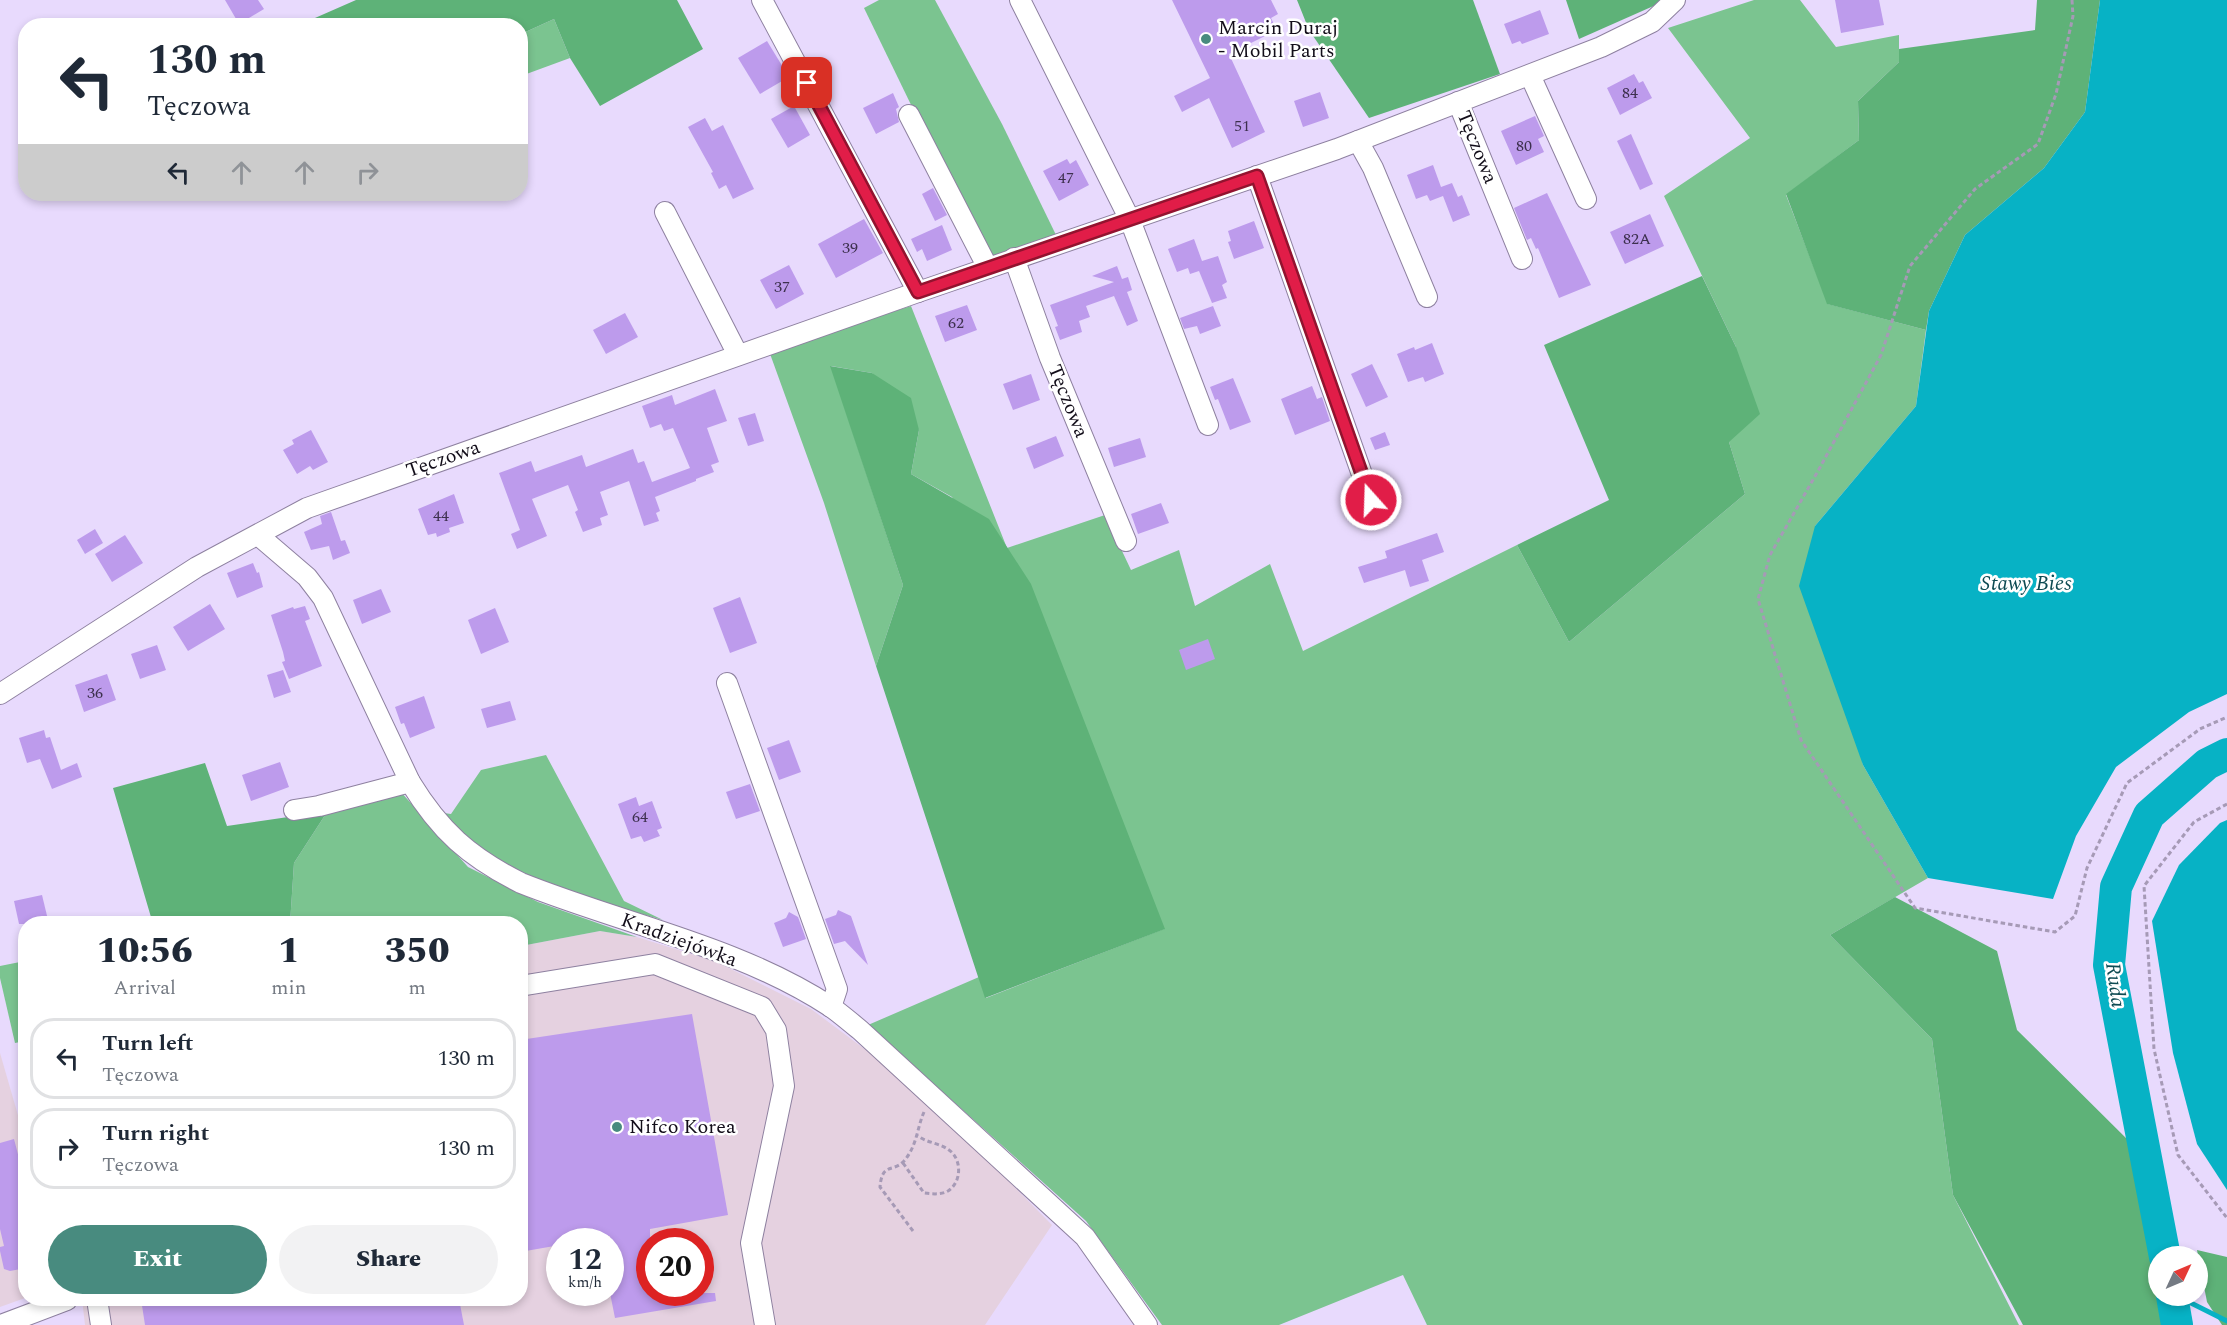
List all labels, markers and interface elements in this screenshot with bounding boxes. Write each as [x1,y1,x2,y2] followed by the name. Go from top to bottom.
[1218,13,1338,66] place label: Marcin Duraj - Mobil Parts
[147,29,266,92] text: 130 m
[1199,32,1213,46] marker: Marcin Duraj - Mobil Parts
[48,42,126,120] icon: left
[781,57,832,108] pin
[790,66,823,99] icon: arrive
[1622,81,1638,105] house number: 84
[147,86,251,128] text: Tęczowa
[1449,106,1505,188] street label: Tęczowa
[1234,114,1250,138] house number: 51
[1516,134,1532,158] house number: 80
[162,156,195,189] icon: left
[225,156,258,189] icon: ahead
[288,156,321,189] icon: ahead
[351,156,384,189] icon: right
[1058,166,1074,190] house number: 47
[1623,227,1651,251] house number: 82A
[842,236,858,260] house number: 39
[774,275,790,299] house number: 37
[948,311,964,335] house number: 62
[1040,360,1096,442] street label: Tęczowa
[402,432,484,486] street label: Tęczowa
[1339,468,1403,532] position arrow
[433,504,449,528] house number: 44
[1980,568,2072,600] water label: Stawy Bies
[87,681,103,705] house number: 36
[632,805,648,829] house number: 64
[617,905,742,975] street label: Kradziejówka
[96,924,193,979] text: 10:56
[278,924,300,979] text: 1
[385,924,450,979] text: 350
[2096,960,2134,1010] water label: Ruda
[114,973,176,1003] text: Arrival
[271,973,306,1003] text: min
[409,973,426,1003] text: m
[102,1027,194,1060] text: Turn left
[51,1042,84,1075] icon: left
[438,1042,495,1075] text: 130 m
[102,1060,179,1090] text: Tęczowa
[629,1112,736,1142] place label: Nifco Korea
[102,1117,209,1150] text: Turn right
[610,1120,624,1134] marker: Nifco Korea
[51,1132,84,1165] icon: right
[438,1132,495,1165] text: 130 m
[102,1150,179,1180] text: Tęczowa
[48,1225,267,1294] button: Exit
[279,1225,498,1294] button: Share
[636,1228,714,1306] speed limit sign: 20
[568,1237,602,1283] text: 12
[2148,1246,2208,1306] north arrow
[2148,1246,2208,1306] map controls
[568,1271,602,1294] text: km/h

